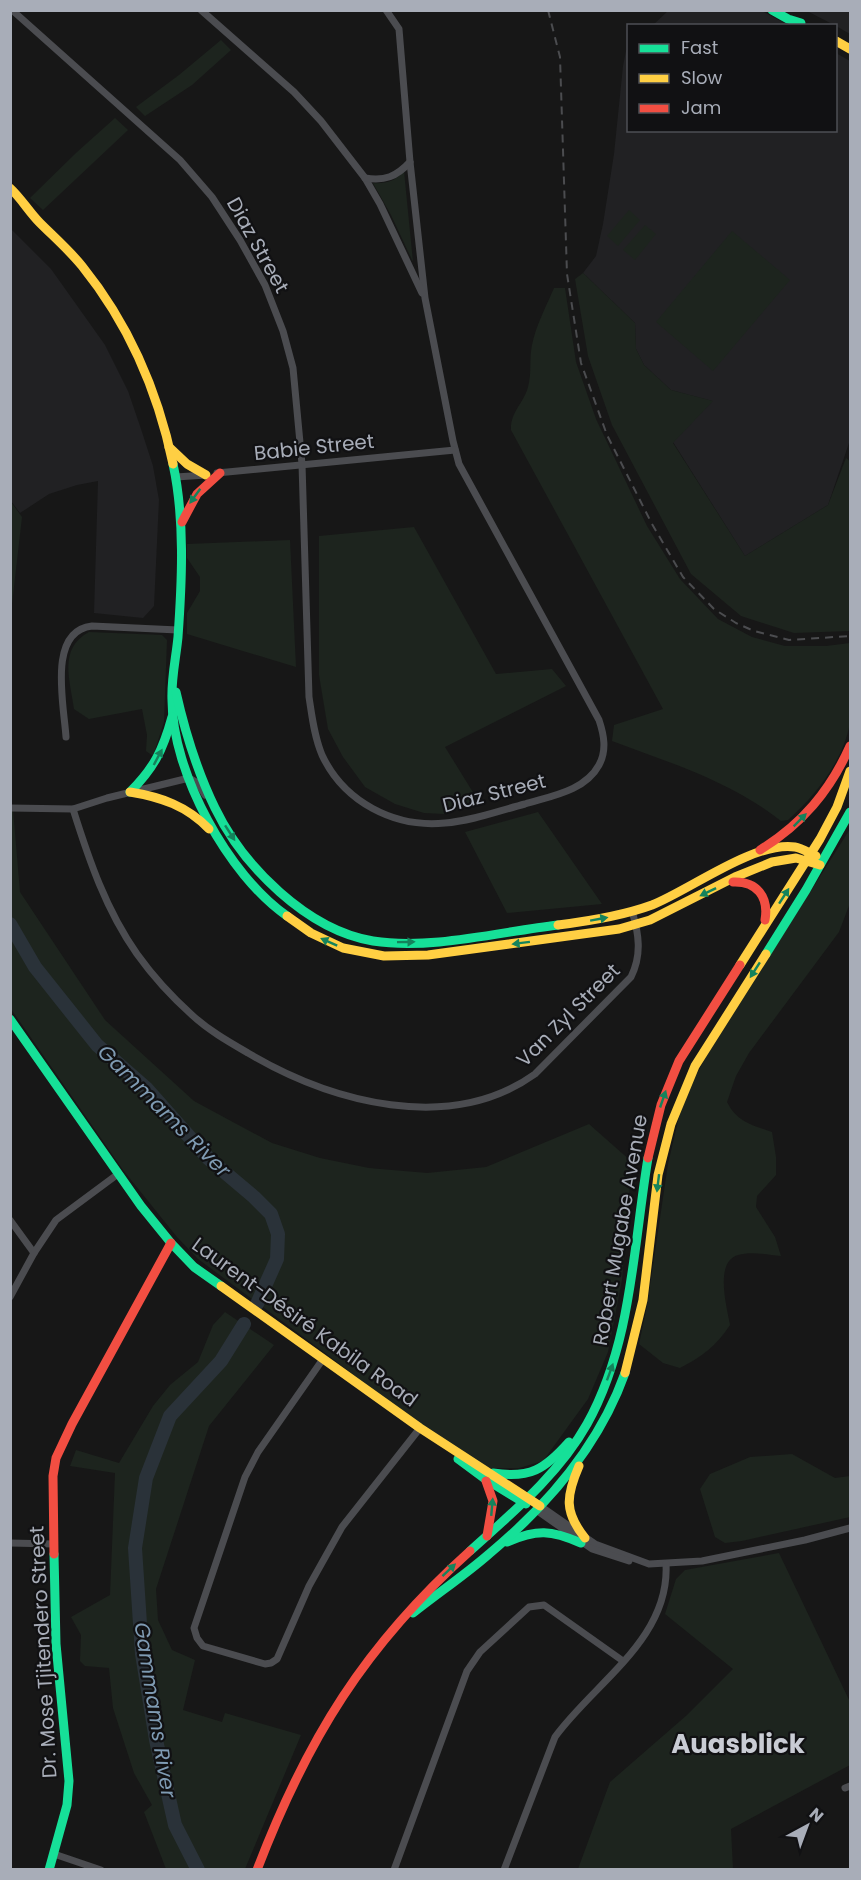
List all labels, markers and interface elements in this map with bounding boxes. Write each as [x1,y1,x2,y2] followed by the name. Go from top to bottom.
[627,24,837,132] legend
[681,35,718,60] text: Fast
[681,65,723,90] text: Slow
[681,95,721,120] text: Jam
[220,192,296,298] street label: Diaz Street
[253,427,375,467] street label: Babie Street
[189,488,201,504] one-way arrow
[153,749,163,766] one-way arrow
[439,767,549,819] street label: Diaz Street
[793,813,807,827] one-way arrow
[225,825,236,842] one-way arrow
[699,887,716,897] one-way arrow
[778,888,789,904] one-way arrow
[590,914,609,923] one-way arrow
[396,937,415,946] one-way arrow
[321,938,338,947] one-way arrow
[512,938,531,948] one-way arrow
[510,957,626,1073] street label: Van Zyl Street
[750,962,761,979] one-way arrow
[91,1038,238,1184] water label: Gammams River
[659,1090,669,1108] one-way arrow
[586,1112,654,1348] street label: Robert Mugabe Avenue
[654,1174,663,1193] one-way arrow
[186,1231,424,1413] street label: Laurent-Désiré Kabila Road
[606,1363,616,1381] one-way arrow
[487,1497,497,1516] one-way arrow
[22,1525,64,1779] street label: Dr. Mose Tjitendero Street
[442,1563,457,1577] one-way arrow
[127,1620,184,1801] water label: Gammams River
[671,1726,805,1762] district label: Auasblick
[777,1796,837,1856] north arrow
[804,1802,829,1828] text: N

